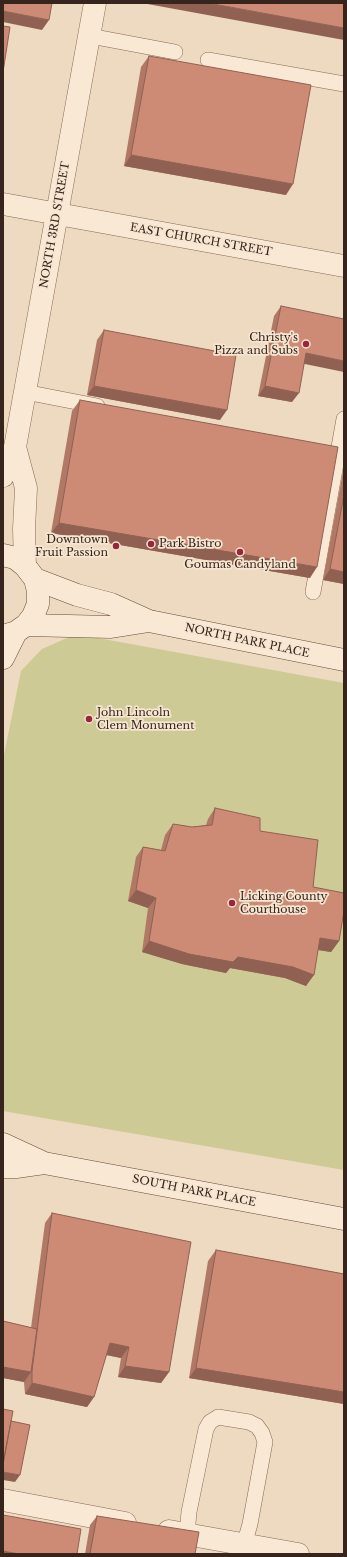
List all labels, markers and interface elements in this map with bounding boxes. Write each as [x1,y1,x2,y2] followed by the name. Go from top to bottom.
[37,161,73,289] street label: NORTH 3RD STREET
[129,221,273,259] street label: EAST CHURCH STREET
[214,331,298,357] place label: Christy's Pizza and Subs
[301,339,311,349] marker: Christy's Pizza and Subs
[35,533,108,559] place label: Downtown Fruit Passion
[159,537,221,551] place label: Park Bistro
[146,539,156,549] marker: Park Bistro
[111,541,121,551] marker: Downtown Fruit Passion
[235,547,245,557] marker: Goumas Candyland
[184,558,296,572] place label: Goumas Candyland
[183,621,311,661] street label: NORTH PARK PLACE
[97,706,194,732] place label: John Lincoln Clem Monument
[84,714,94,724] marker: John Lincoln Clem Monument
[240,890,328,916] place label: Licking County Courthouse
[227,898,237,908] marker: Licking County Courthouse
[131,1173,257,1209] street label: SOUTH PARK PLACE

